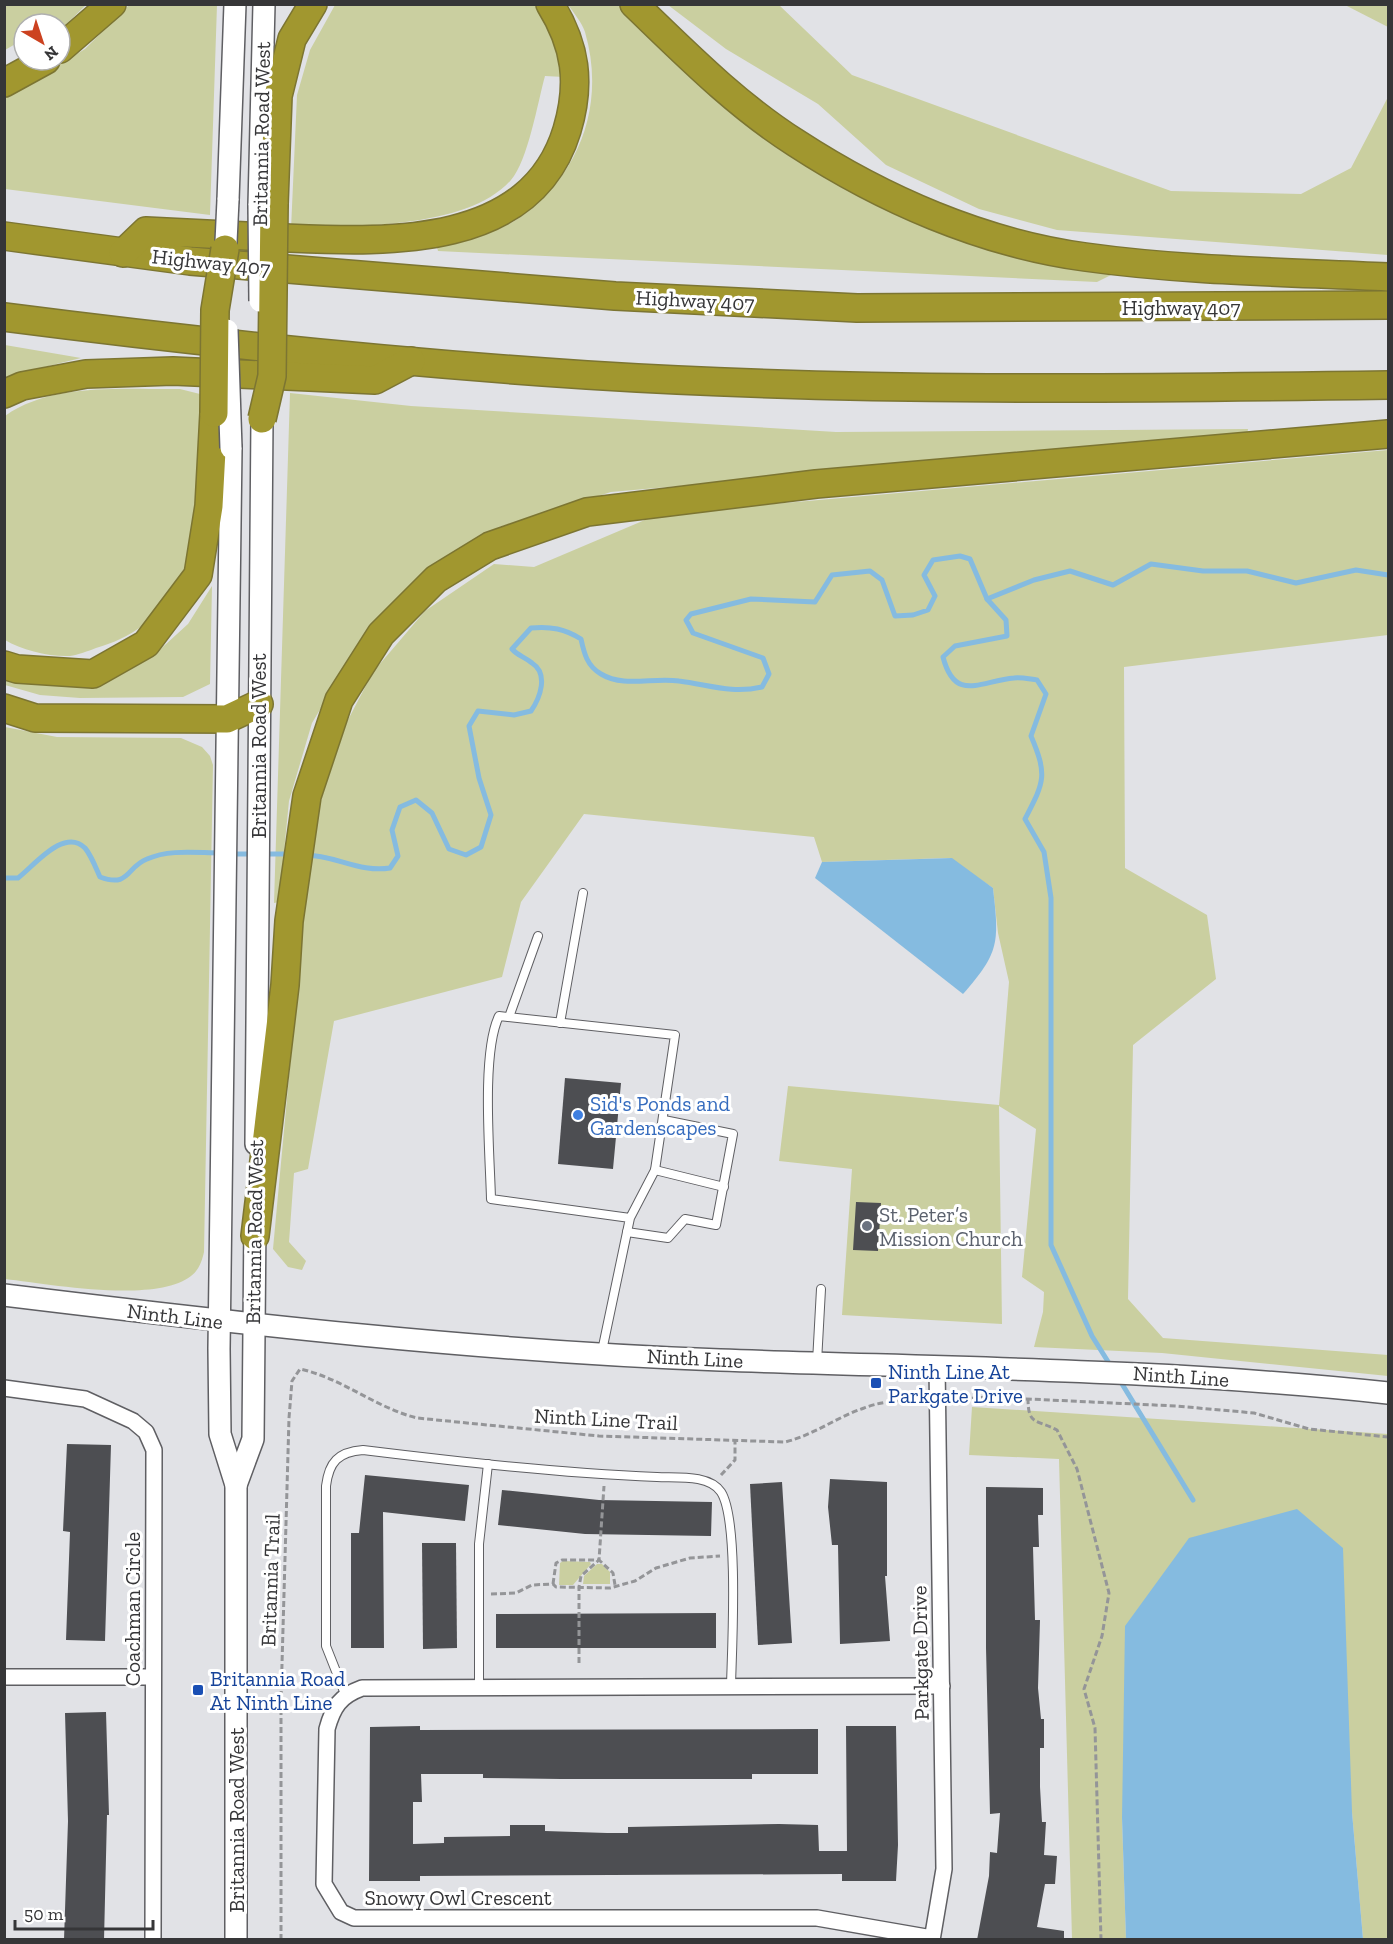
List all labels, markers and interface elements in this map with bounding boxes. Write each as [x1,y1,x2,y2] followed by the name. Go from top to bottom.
[12,12,72,72] north arrow
[247,41,275,227] street label: Britannia Road West
[40,42,62,64] text: N
[151,243,271,281] street label: Highway 407
[635,284,755,316] street label: Highway 407
[1122,295,1240,320] street label: Highway 407
[246,653,271,838] street label: Britannia Road West
[590,1091,730,1140] place label: Sid's Ponds and Gardenscapes
[571,1108,585,1122] marker: Sid's Ponds and Gardenscapes
[240,1139,268,1325] street label: Britannia Road West
[879,1202,1023,1251] place label: St. Peter’s Mission Church
[860,1219,874,1233] marker: St. Peter’s Mission Church
[126,1298,224,1334] street label: Ninth Line
[646,1343,744,1373] street label: Ninth Line
[888,1359,1023,1408] place label: Ninth Line At Parkgate Drive
[1132,1360,1230,1392] street label: Ninth Line
[869,1376,883,1390] marker: Ninth Line At Parkgate Drive
[533,1403,679,1435] street label: Ninth Line Trail
[255,1513,285,1647] street label: Britannia Trail
[120,1532,145,1686] street label: Coachman Circle
[906,1585,934,1721] street label: Parkgate Drive
[210,1666,346,1715] place label: Britannia Road At Ninth Line
[191,1683,205,1697] marker: Britannia Road At Ninth Line
[224,1727,249,1912] street label: Britannia Road West
[364,1885,552,1910] street label: Snowy Owl Crescent
[15,1893,153,1931] scale bar
[24,1903,64,1925] text: 50 m

